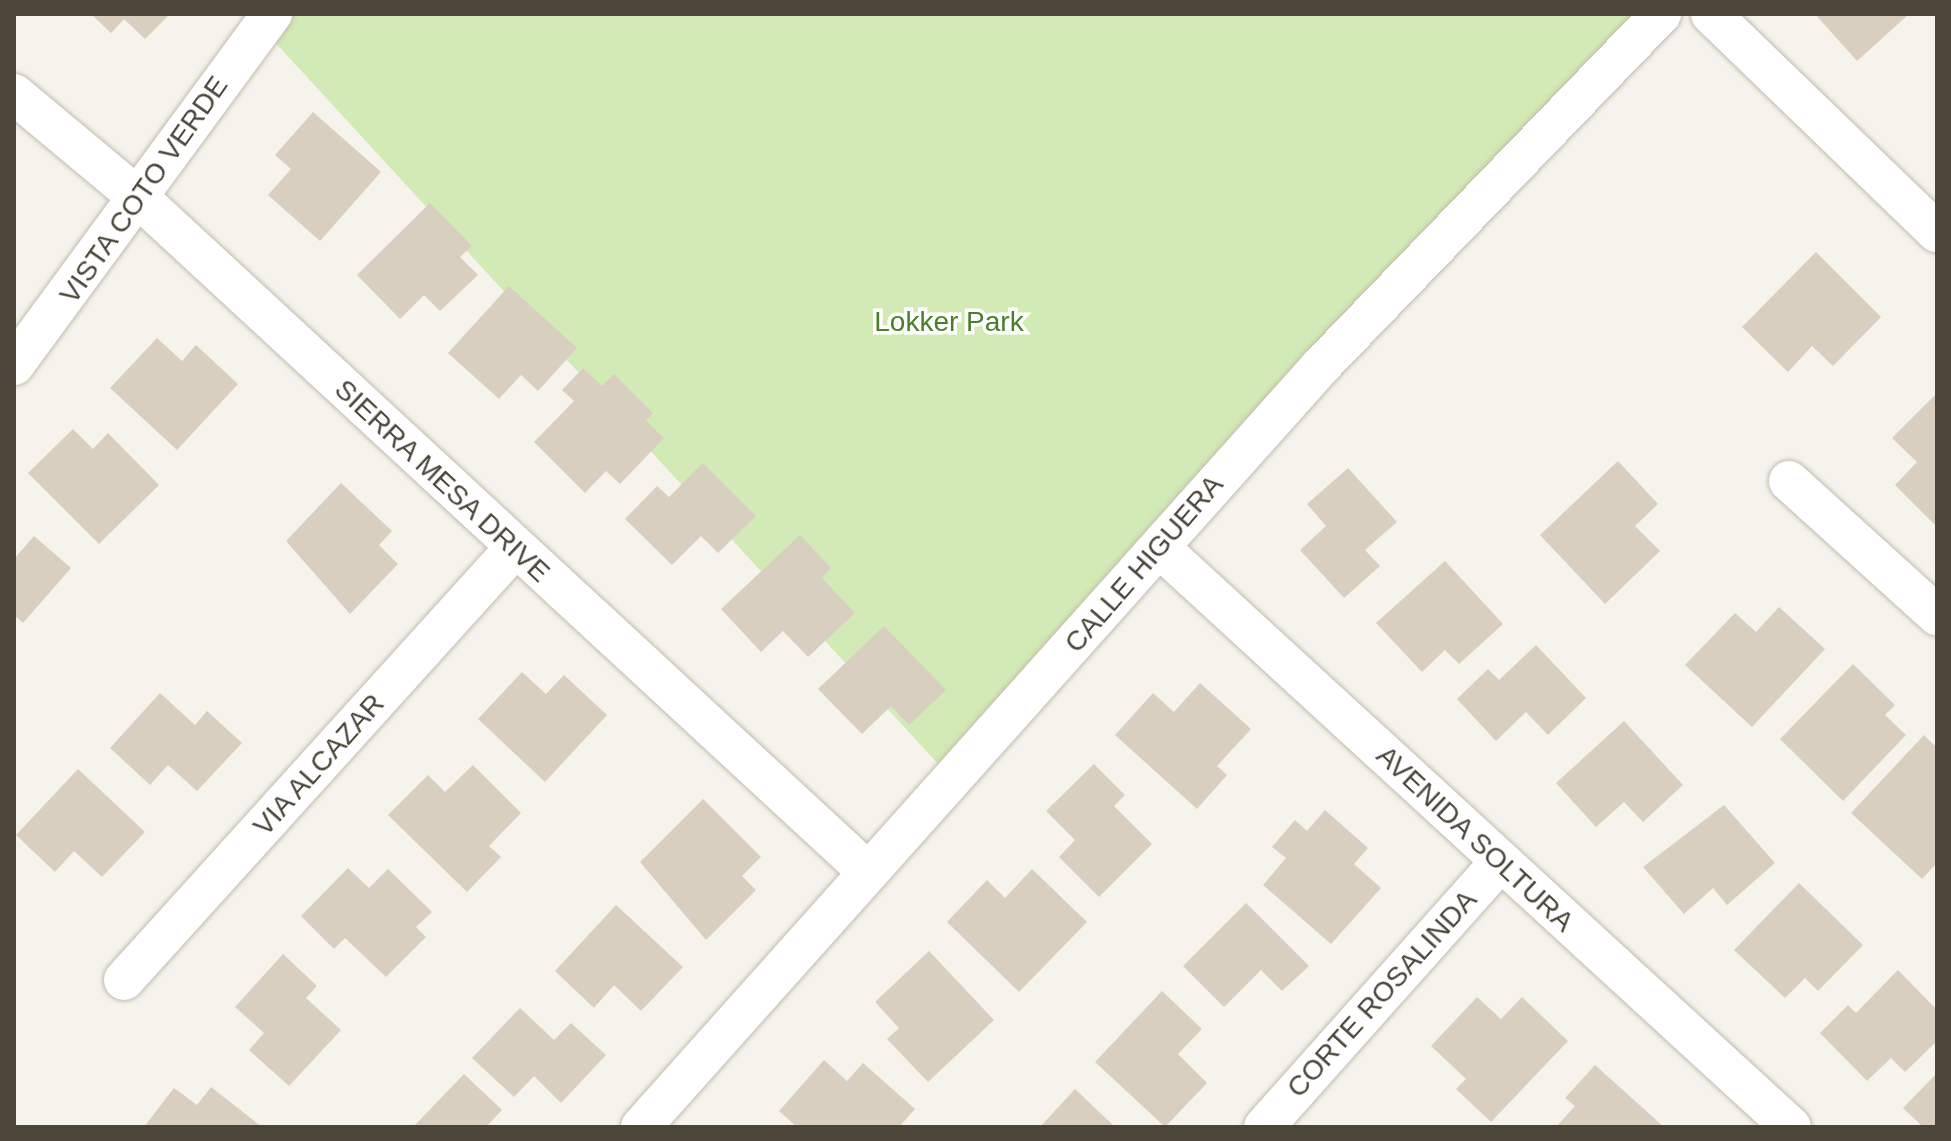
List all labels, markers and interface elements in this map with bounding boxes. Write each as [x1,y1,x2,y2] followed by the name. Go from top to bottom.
[52,69,236,311] street label: VISTA COTO VERDE
[874,305,1024,339] park label: Lokker Park
[326,372,558,590] street label: SIERRA MESA DRIVE
[1058,468,1230,660] street label: CALLE HIGUERA
[246,686,392,844] street label: VIA ALCAZAR
[1369,738,1581,940] street label: AVENIDA SOLTURA
[1280,884,1484,1104] street label: CORTE ROSALINDA

